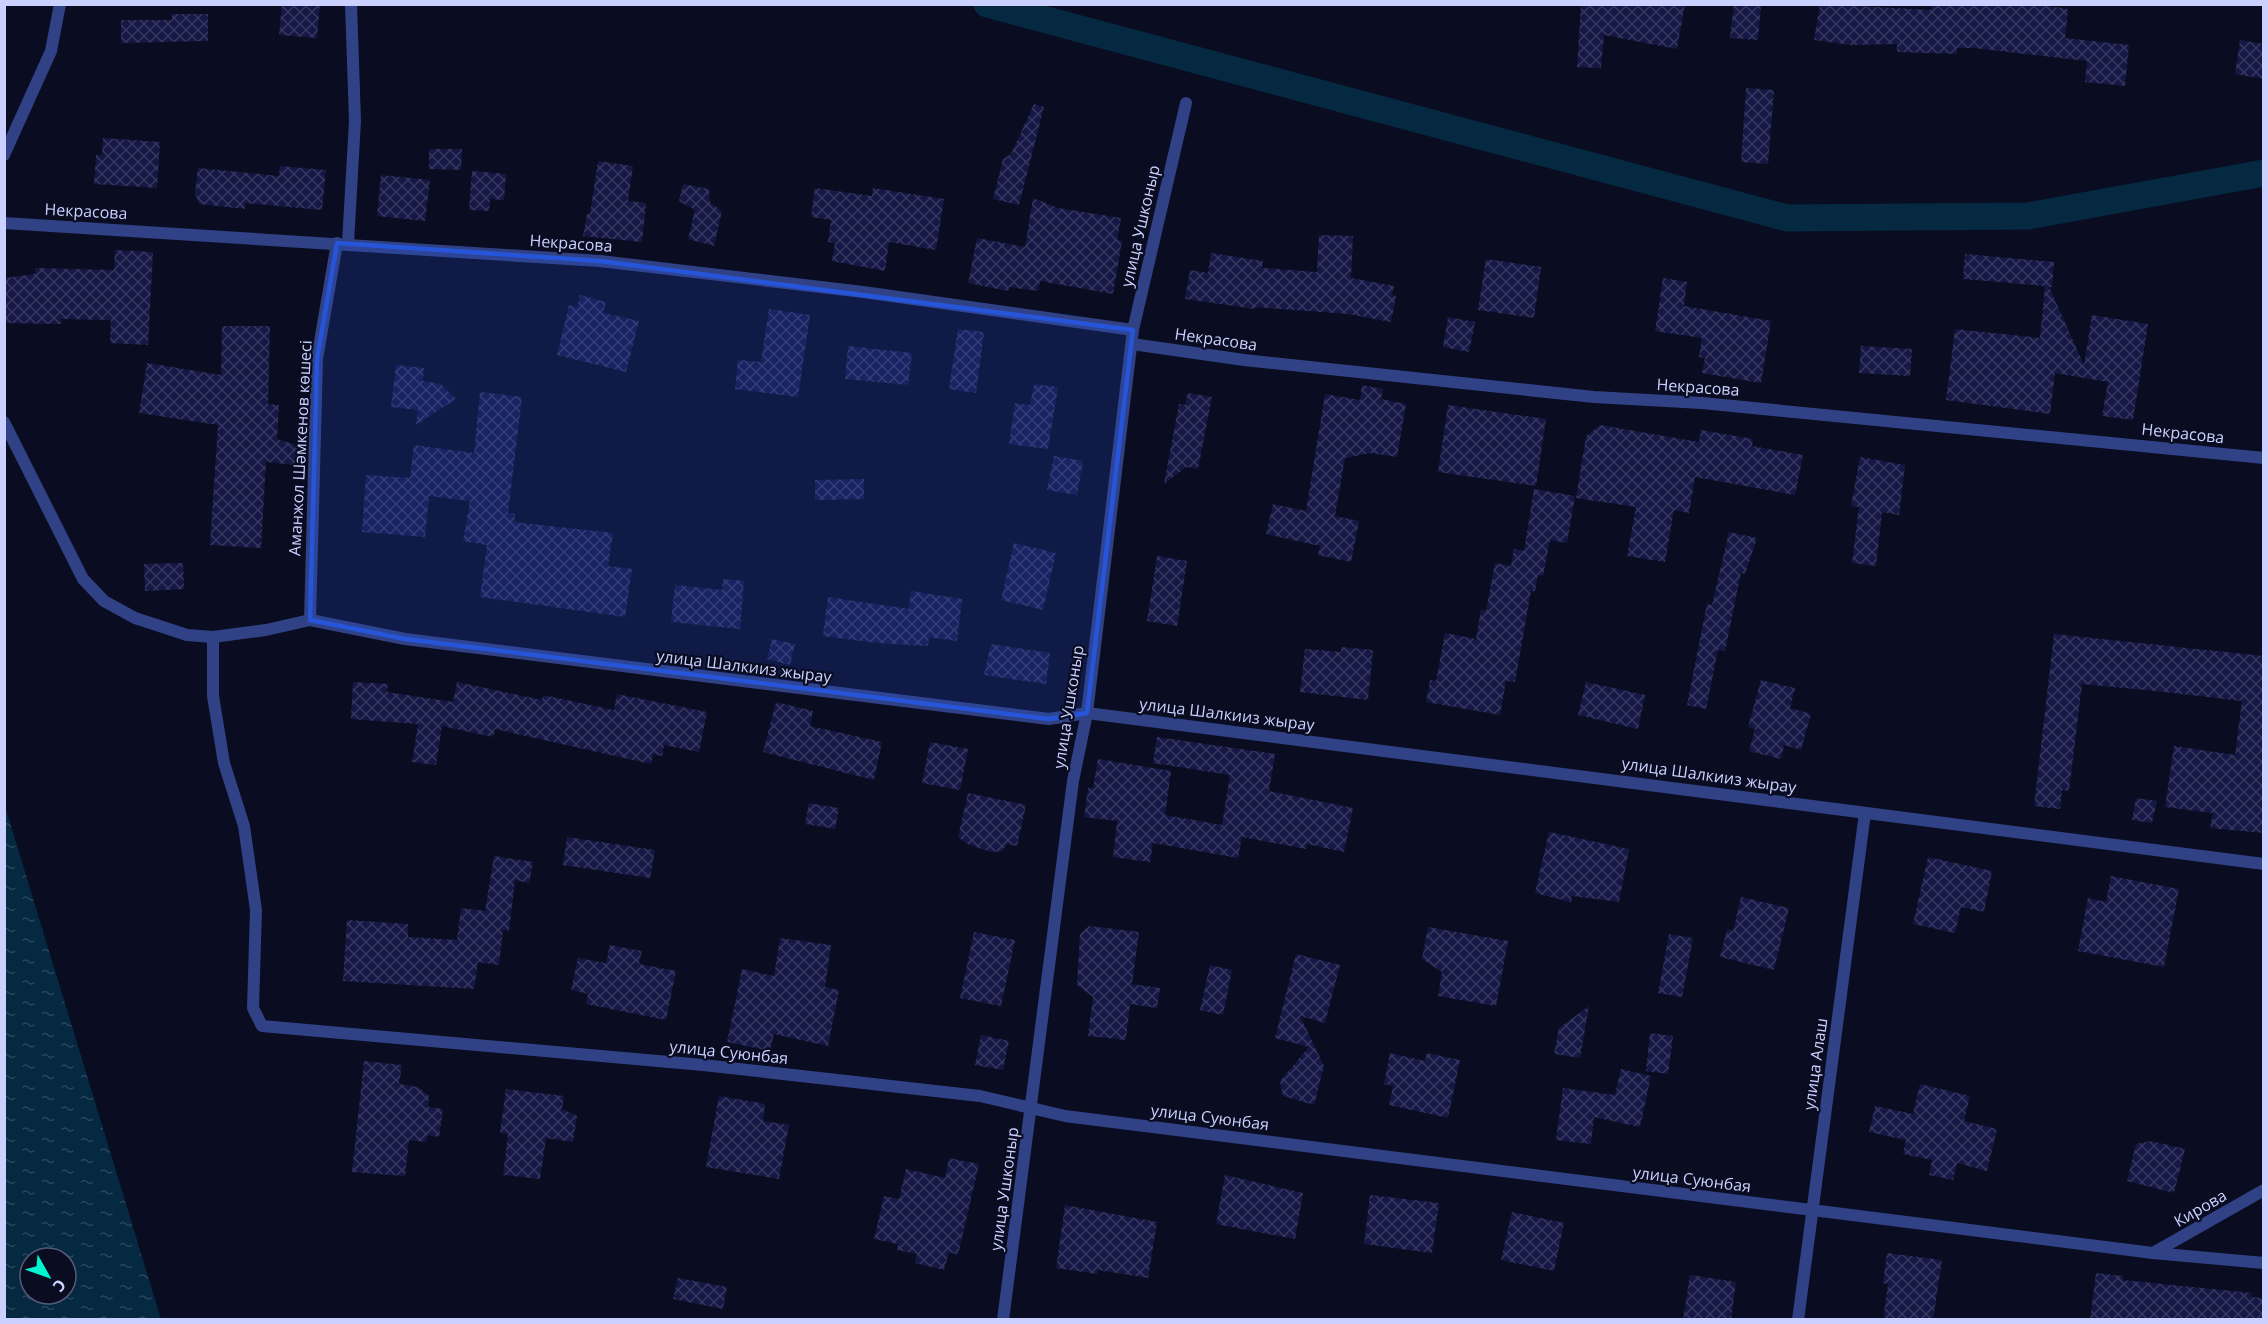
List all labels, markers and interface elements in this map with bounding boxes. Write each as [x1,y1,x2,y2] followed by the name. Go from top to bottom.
[1115,163,1165,289] street label: улица Ушконыр
[44,198,128,224] street label: Некрасова
[529,229,613,257] street label: Некрасова
[1173,322,1259,356] street label: Некрасова
[283,340,317,556] street label: Аманжол Шәмкенов көшесі
[1656,373,1740,401] street label: Некрасова
[2141,418,2225,448] street label: Некрасова
[655,644,834,688] street label: улица Шалкииз жырау
[1047,644,1089,770] street label: улица Ушконыр
[1138,692,1317,736] street label: улица Шалкииз жырау
[1620,752,1799,798] street label: улица Шалкииз жырау
[1798,1017,1832,1111] street label: улица Алаш
[669,1035,789,1069] street label: улица Суюнбая
[1150,1099,1270,1135] street label: улица Суюнбая
[984,1126,1024,1252] street label: улица Ушконыр
[1632,1161,1752,1197] street label: улица Суюнбая
[2170,1184,2230,1232] street label: Кирова
[18,1246,78,1306] north arrow
[48,1275,71,1297] text: С

